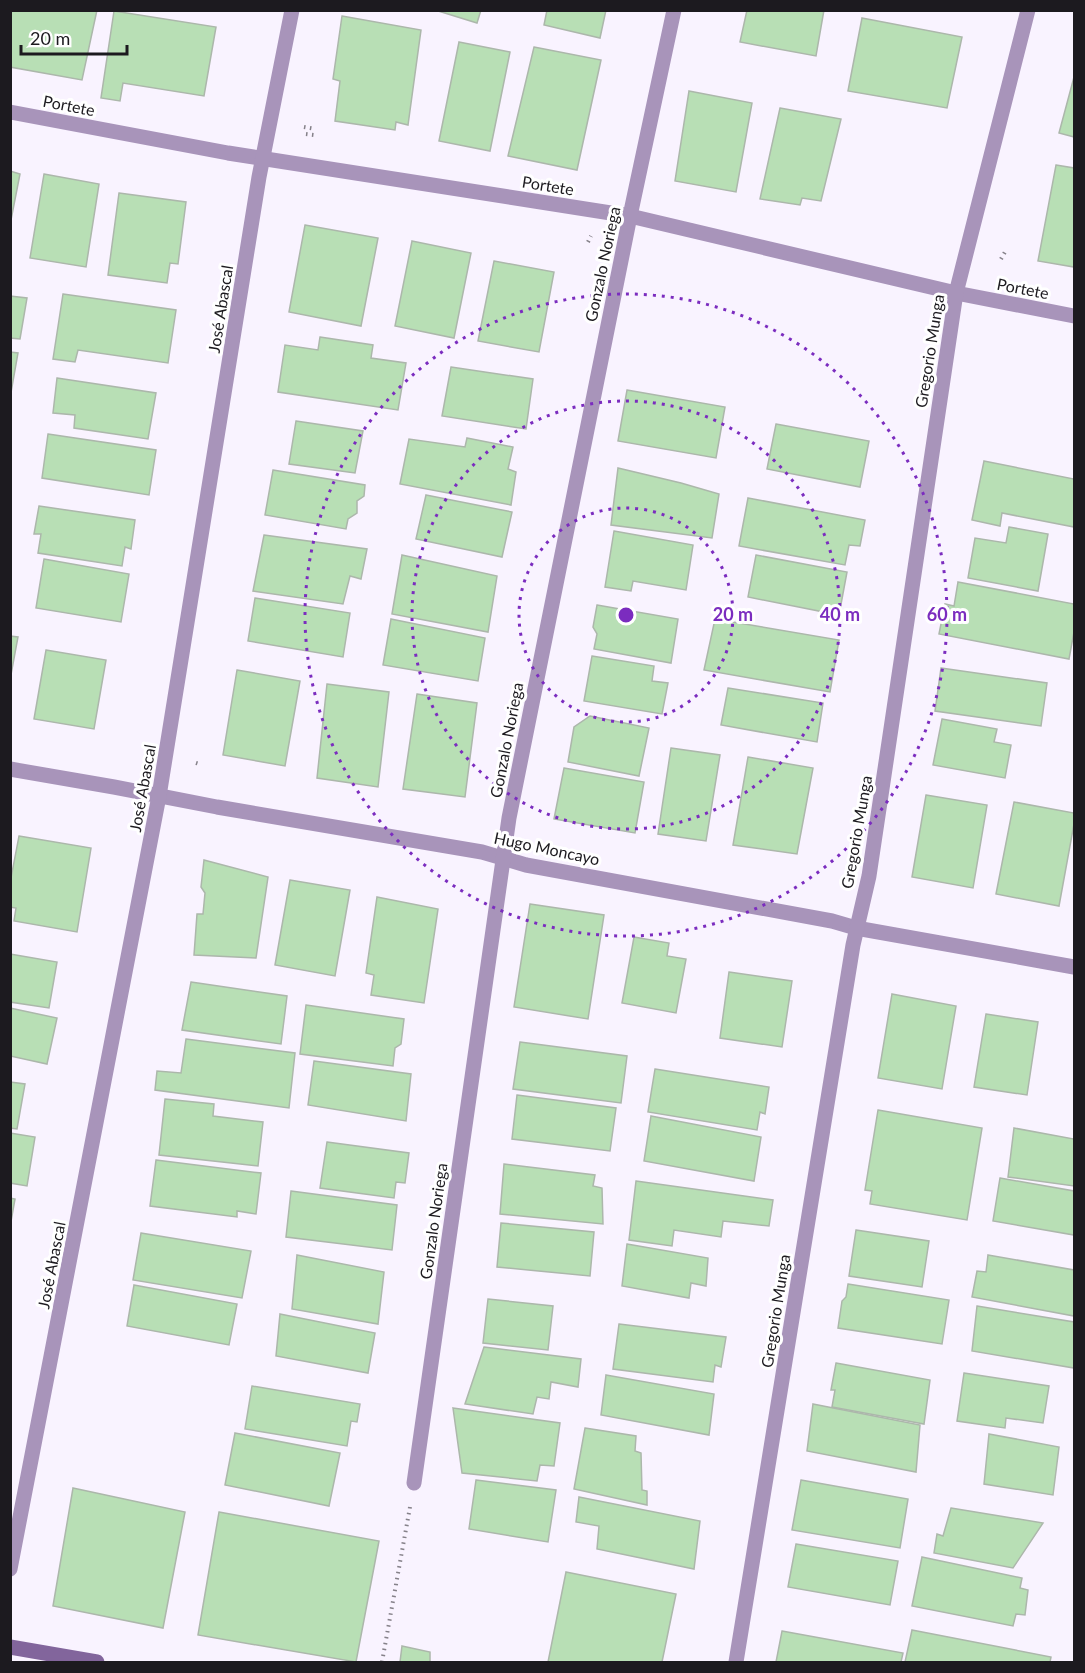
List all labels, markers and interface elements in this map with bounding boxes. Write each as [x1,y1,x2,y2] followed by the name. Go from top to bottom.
[21,18,128,56] scale bar
[30,27,70,49] text: 20 m
[42,91,96,119] street label: Portete
[521,172,575,198] street label: Portete
[581,205,623,323] street label: Gonzalo Noriega
[204,264,236,354] street label: José Abascal
[996,274,1050,302] street label: Portete
[911,293,947,409] street label: Gregorio Munga
[713,603,753,625] text: 20 m
[820,603,860,625] text: 40 m
[927,603,967,625] text: 60 m
[616,605,636,625] centre of rings
[485,681,527,799] street label: Gonzalo Noriega
[125,743,159,833] street label: José Abascal
[837,774,875,890] street label: Gregorio Munga
[492,828,602,868] street label: Hugo Moncayo
[415,1162,451,1280] street label: Gonzalo Noriega
[33,1220,69,1310] street label: José Abascal
[757,1253,793,1369] street label: Gregorio Munga

